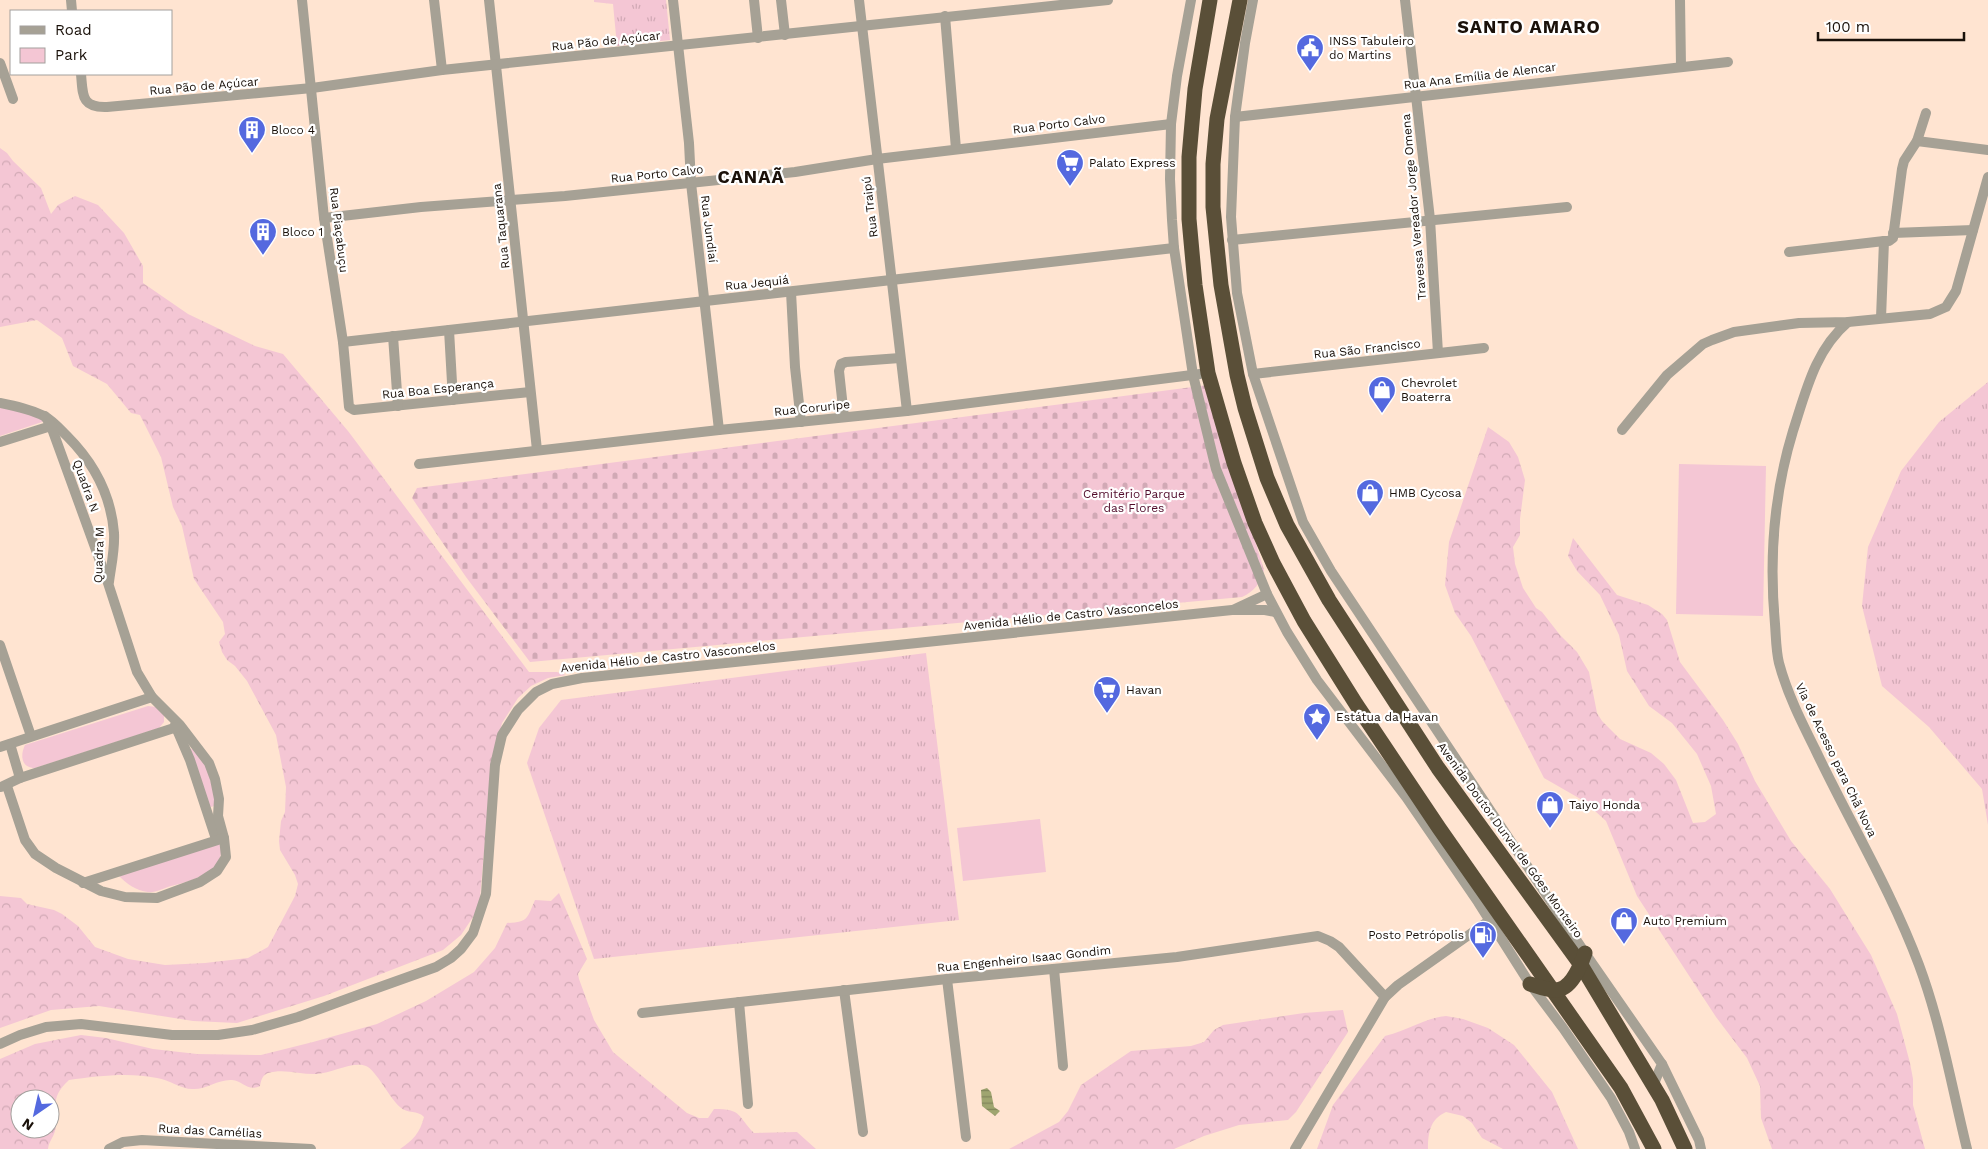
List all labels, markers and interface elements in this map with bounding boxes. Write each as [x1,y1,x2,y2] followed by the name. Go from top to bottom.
[10,10,172,75] legend
[1818,10,1964,42] scale bar
[1457,16,1601,37] district label: SANTO AMARO
[1826,18,1870,36] text: 100 m
[55,21,92,39] text: Road
[551,28,661,54] street label: Rua Pão de Açúcar
[1295,33,1325,72] public building icon: INSS Tabuleiro do Martins
[1329,34,1414,62] place label: INSS Tabuleiro do Martins
[55,46,88,64] text: Park
[1403,60,1557,92] street label: Rua Ana Emília de Alencar
[149,74,259,98] street label: Rua Pão de Açúcar
[1012,111,1106,137] street label: Rua Porto Calvo
[1399,113,1429,301] street label: Travessa Vereador Jorge Omena
[237,115,267,154] building icon: Bloco 4
[271,123,315,137] place label: Bloco 4
[1055,148,1085,187] supermarket icon: Palato Express
[1089,156,1176,170] place label: Palato Express
[610,162,704,186] street label: Rua Porto Calvo
[717,166,785,187] district label: CANAÃ
[859,176,881,238] street label: Rua Traipú
[490,182,512,269] street label: Rua Taquarana
[327,187,351,273] street label: Rua Piaçabuçu
[698,195,720,263] street label: Rua Jundiaí
[248,217,278,256] building icon: Bloco 1
[282,225,323,239] place label: Bloco 1
[724,273,790,293] street label: Rua Jequiá
[1313,336,1421,362] street label: Rua São Francisco
[1367,375,1397,414] shop icon: Chevrolet Boaterra
[381,376,495,402] street label: Rua Boa Esperança
[1401,376,1457,404] place label: Chevrolet Boaterra
[773,397,851,419] street label: Rua Coruripe
[70,458,102,514] street label: Quadra N
[1355,478,1385,517] shop icon: HMB Cycosa
[1389,486,1462,500] place label: HMB Cycosa
[1083,487,1185,515] park label: Cemitério Parque das Flores
[91,527,107,583] street label: Quadra M
[963,597,1179,633] street label: Avenida Hélio de Castro Vasconcelos
[560,639,776,675] street label: Avenida Hélio de Castro Vasconcelos
[1092,675,1122,714] supermarket icon: Havan
[1793,681,1880,840] street label: Via de Acesso para Chã Nova
[1126,683,1162,697] place label: Havan
[1302,702,1332,741] place icon: Estátua da Havan
[1336,710,1438,724] place label: Estátua da Havan
[1434,739,1586,941] street label: Avenida Doutor Durval de Góes Monteiro
[1535,790,1565,829] shop icon: Taiyo Honda
[1569,798,1640,812] place label: Taiyo Honda
[1609,906,1639,945] shop icon: Auto Premium
[1643,914,1727,928] place label: Auto Premium
[1468,920,1498,959] fuel station icon: Posto Petrópolis
[1368,928,1464,942] place label: Posto Petrópolis
[936,943,1112,975] street label: Rua Engenheiro Isaac Gondim
[10,1089,60,1139] north arrow
[19,1115,37,1134] text: N
[158,1121,262,1141] street label: Rua das Camélias

